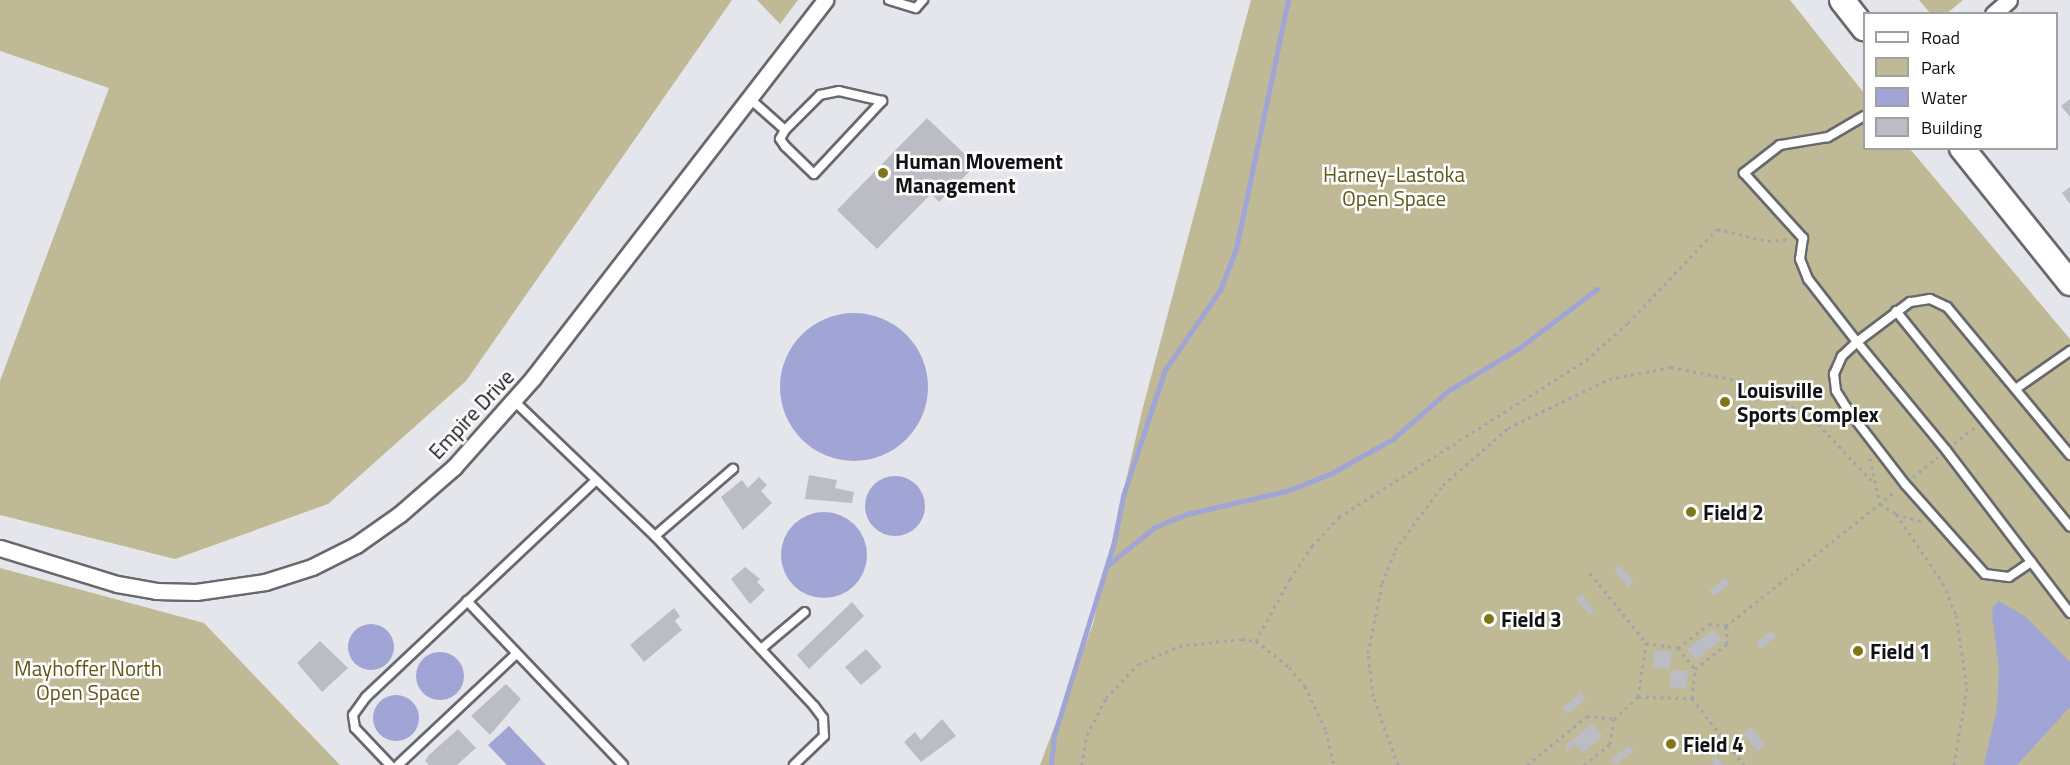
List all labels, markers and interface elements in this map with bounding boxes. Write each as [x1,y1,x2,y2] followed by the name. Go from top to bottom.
[1863,12,2058,150] legend
[1921,24,1960,51] text: Road
[1921,54,1955,81] text: Park
[1921,84,1967,111] text: Water
[1921,114,1982,141] text: Building
[895,148,1063,198] place label: Human Movement Management
[1323,161,1465,211] park label: Harney-Lastoka Open Space
[876,166,890,180] marker: Human Movement Management
[423,364,519,464] street label: Empire Drive
[1737,377,1879,427] place label: Louisville Sports Complex
[1718,395,1732,409] marker: Louisville Sports Complex
[1703,499,1764,525] place label: Field 2
[1684,505,1698,519] marker: Field 2
[1501,606,1562,632] place label: Field 3
[1482,612,1496,626] marker: Field 3
[1870,638,1931,664] place label: Field 1
[1851,644,1865,658] marker: Field 1
[14,655,162,705] park label: Mayhoffer North Open Space
[1683,731,1744,757] place label: Field 4
[1664,737,1678,751] marker: Field 4

